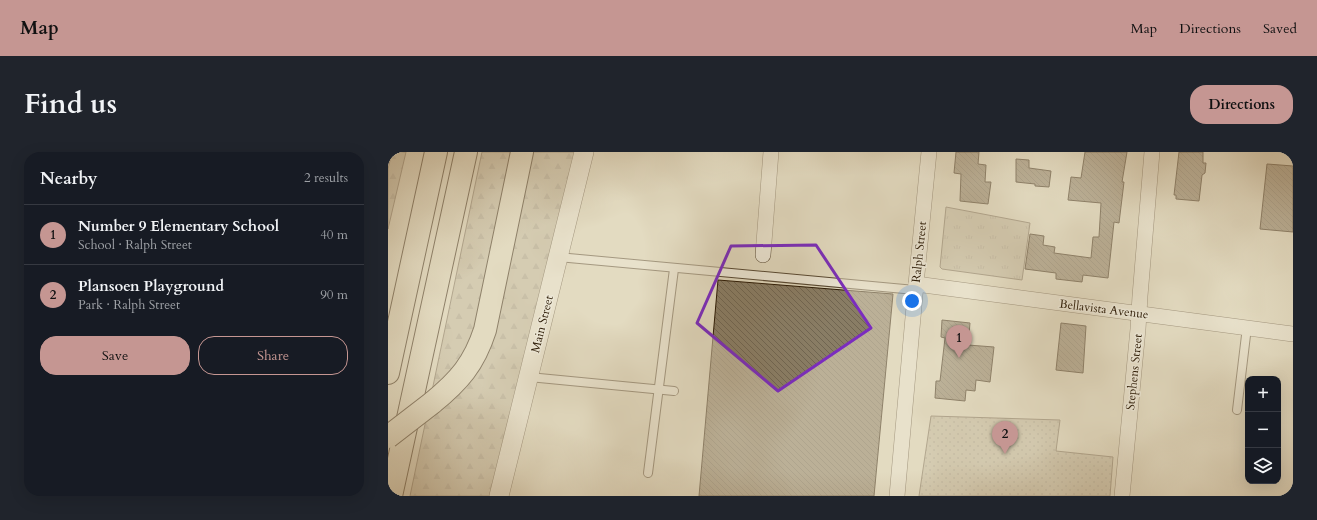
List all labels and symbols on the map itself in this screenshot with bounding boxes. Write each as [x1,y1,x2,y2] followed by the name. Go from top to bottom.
[908,220,930,283] street label: Ralph Street
[902,291,922,311] your location
[527,293,557,354] street label: Main Street
[1059,296,1149,322] street label: Bellavista Avenue
[946,325,972,358] pin: 1
[1122,333,1146,411] street label: Stephens Street
[992,421,1018,454] pin: 2

